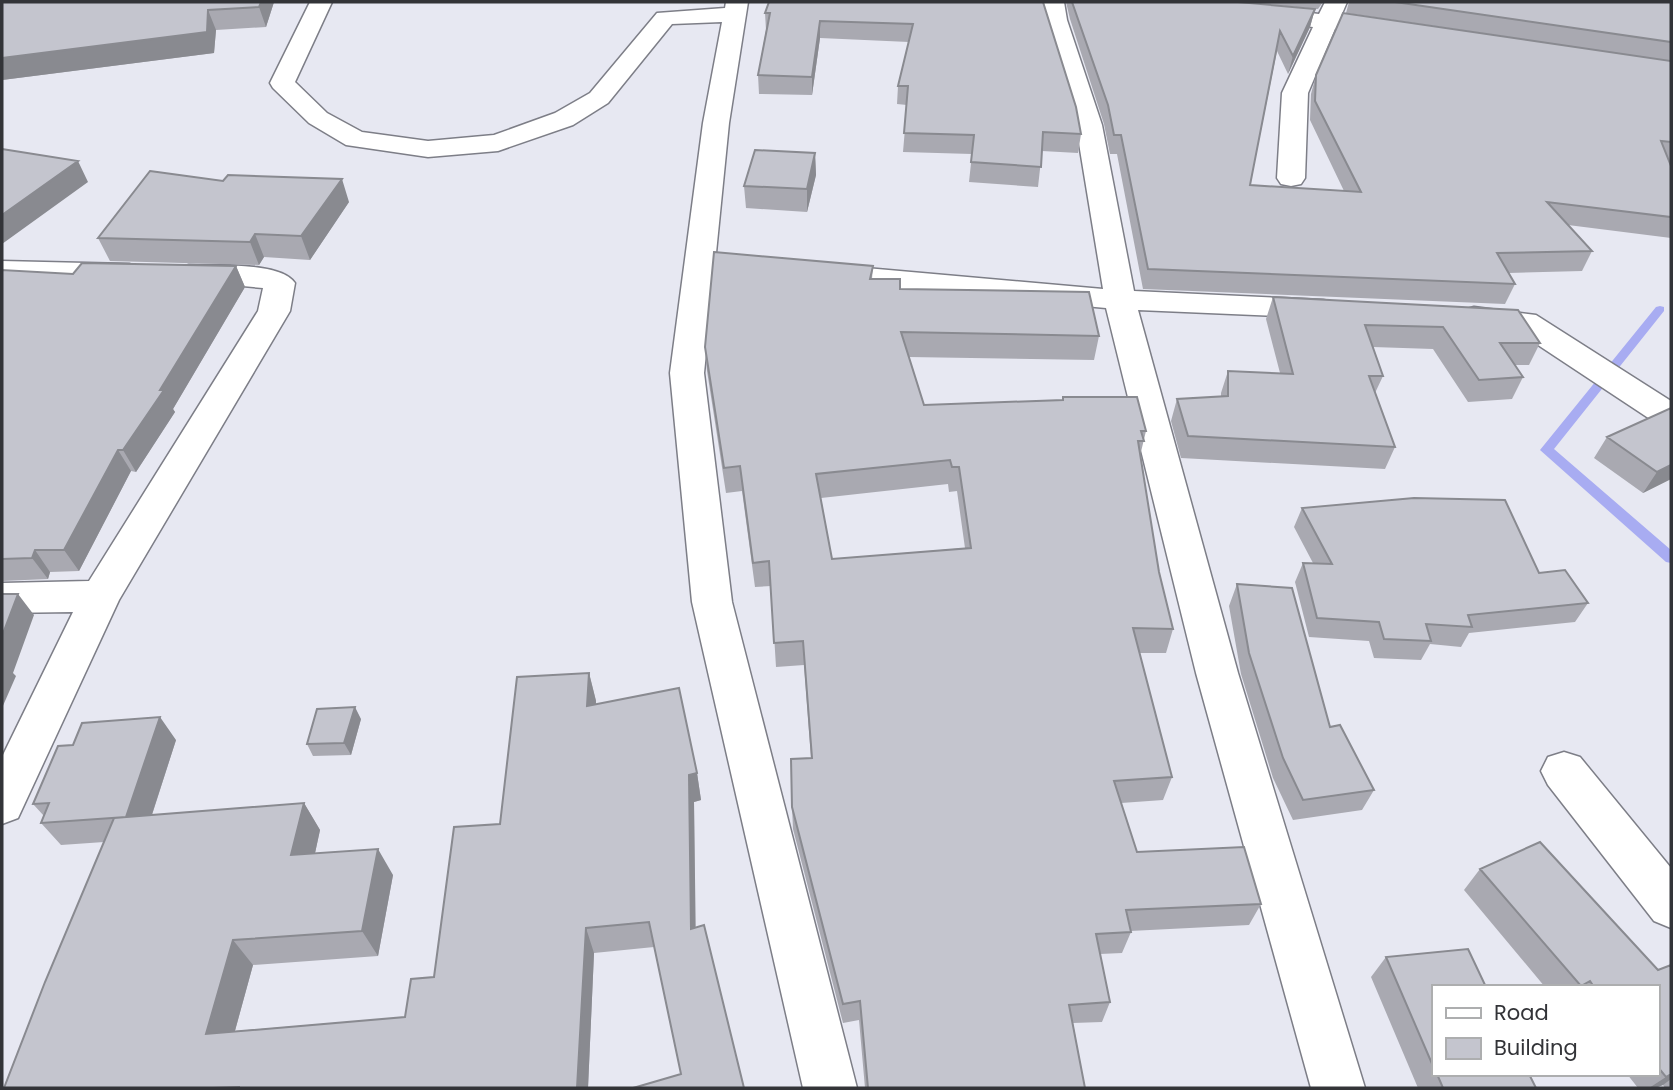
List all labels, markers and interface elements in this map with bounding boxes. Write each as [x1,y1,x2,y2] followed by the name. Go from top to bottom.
[1432,985,1659,1076] legend
[1494,998,1549,1027] text: Road
[1494,1033,1578,1062] text: Building

